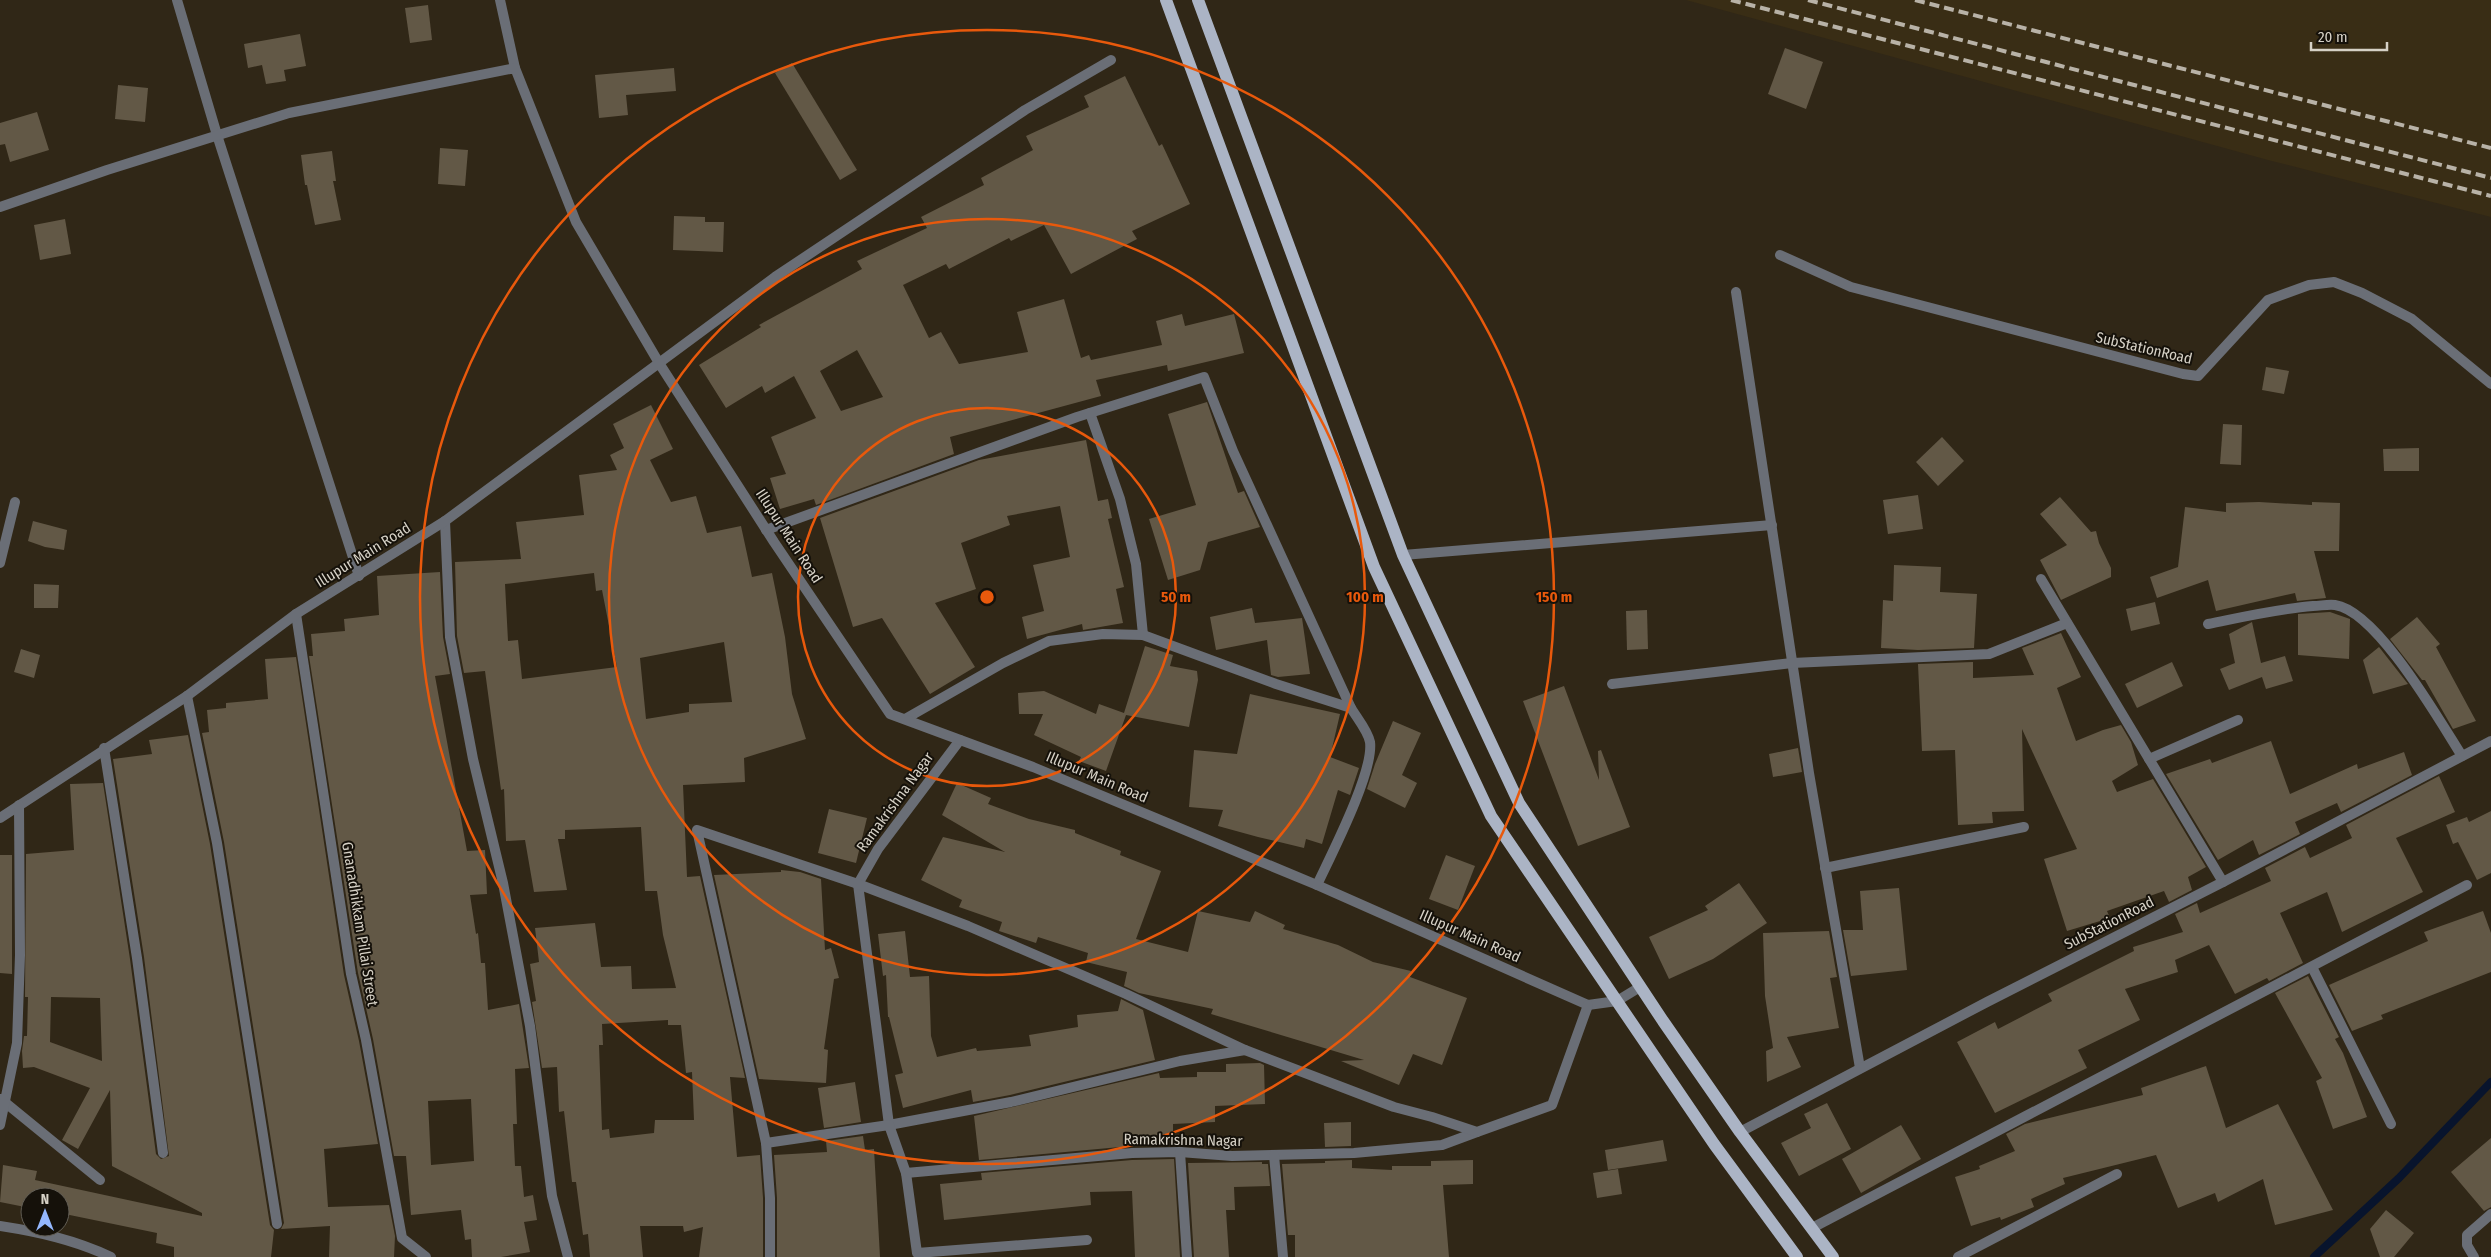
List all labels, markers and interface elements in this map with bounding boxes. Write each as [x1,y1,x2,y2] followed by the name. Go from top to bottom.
[2311,20,2387,52] scale bar
[2318,28,2348,46] text: 20 m
[2094,328,2194,368] street label: SubStationRoad
[752,486,826,586] street label: Illupur Main Road
[312,519,414,591] street label: Illupur Main Road
[978,588,996,606] centre of rings
[1161,588,1191,606] text: 50 m
[1346,588,1384,606] text: 100 m
[1536,588,1572,606] text: 150 m
[1043,747,1151,807] street label: Illupur Main Road
[853,748,938,855] street label: Ramakrishna Nagar
[338,841,382,1007] street label: Gnanadhikkam Pillai Street
[2061,893,2157,953] street label: SubStationRoad
[1417,906,1523,966] street label: Illupur Main Road
[1123,1130,1243,1150] street label: Ramakrishna Nagar
[20,1187,70,1237] north arrow
[41,1191,49,1208] text: N

